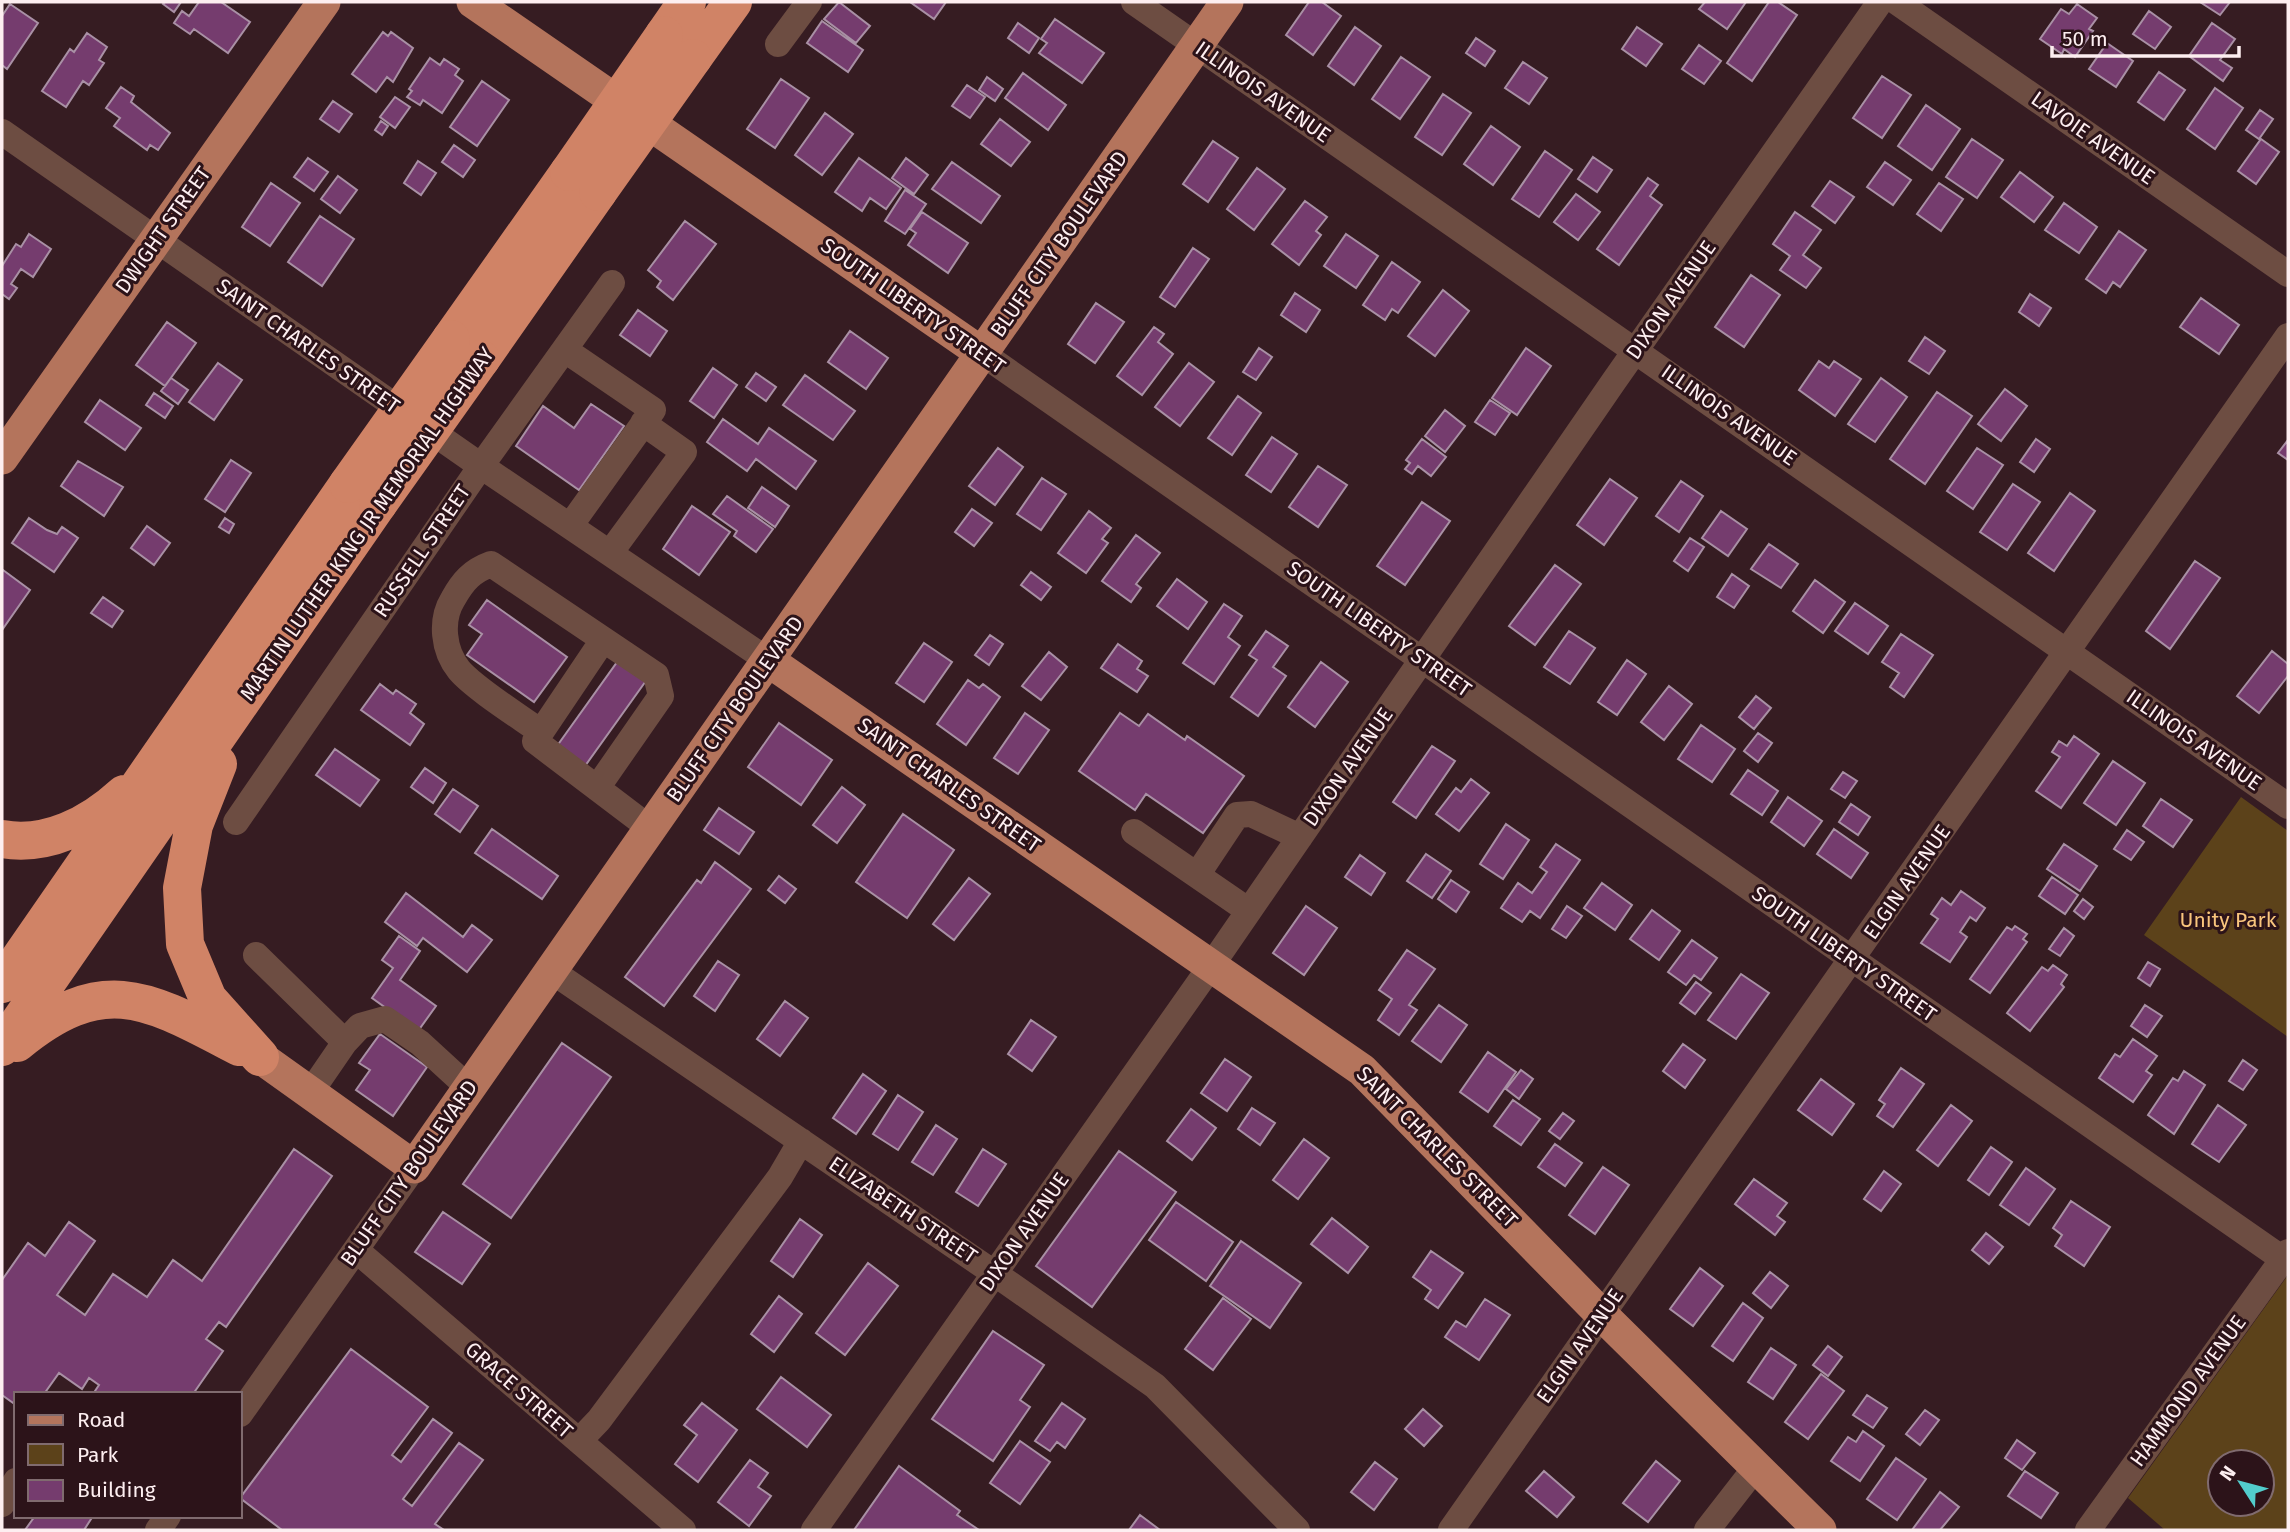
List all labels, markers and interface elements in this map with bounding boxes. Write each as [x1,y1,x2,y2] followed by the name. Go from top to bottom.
[2052,14,2239,58] scale bar
[2062,26,2108,52] text: 50 m
[1190,36,1336,148] street label: ILLINOIS AVENUE
[2026,86,2160,190] street label: LAVOIE AVENUE
[985,146,1133,342] street label: BLUFF CITY BOULEVARD
[110,161,216,298] street label: DWIGHT STREET
[816,232,1010,380] street label: SOUTH LIBERTY STREET
[1620,235,1722,365] street label: DIXON AVENUE
[211,273,405,419] street label: SAINT CHARLES STREET
[234,342,500,706] street label: MARTIN LUTHER KING JR MEMORIAL HIGHWAY
[1656,359,1802,471] street label: ILLINOIS AVENUE
[368,480,476,622] street label: RUSSELL STREET
[1282,555,1476,703] street label: SOUTH LIBERTY STREET
[661,611,809,807] street label: BLUFF CITY BOULEVARD
[2121,684,2267,796] street label: ILLINOIS AVENUE
[1297,702,1399,832] street label: DIXON AVENUE
[852,712,1046,858] street label: SAINT CHARLES STREET
[1858,820,1956,944] street label: ELGIN AVENUE
[1747,880,1941,1028] street label: SOUTH LIBERTY STREET
[2180,907,2277,933] park label: Unity Park
[1351,1061,1523,1233] street label: SAINT CHARLES STREET
[335,1075,483,1271] street label: BLUFF CITY BOULEVARD
[824,1151,982,1269] street label: ELIZABETH STREET
[973,1167,1075,1297] street label: DIXON AVENUE
[1531,1284,1629,1408] street label: ELGIN AVENUE
[2125,1310,2251,1472] street label: HAMMOND AVENUE
[460,1336,578,1444] street label: GRACE STREET
[14,1392,242,1518] legend
[77,1407,125,1433] text: Road
[77,1442,119,1468] text: Park
[2206,1448,2276,1518] north arrow
[77,1477,156,1503] text: Building

